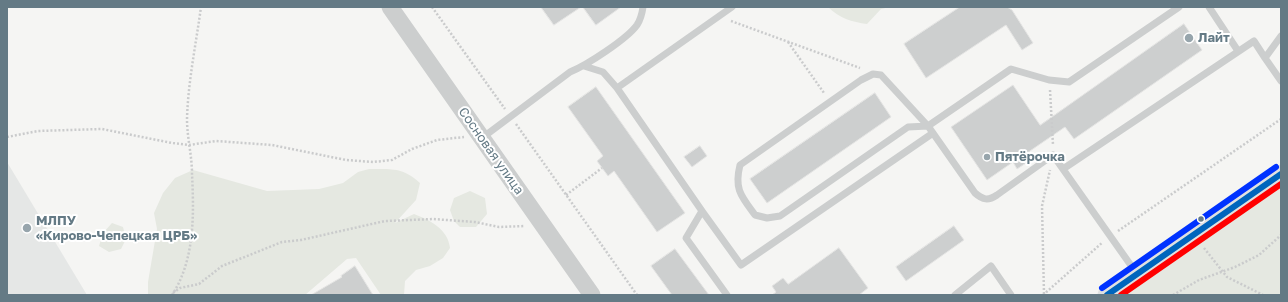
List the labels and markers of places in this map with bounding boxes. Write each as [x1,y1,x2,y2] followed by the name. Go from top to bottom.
[1198,30,1230,46] place label: Лайт
[1183,32,1195,44] marker: Лайт
[995,149,1065,165] place label: Пятёрочка
[982,152,992,162] marker: Пятёрочка
[36,213,197,244] place label: МЛПУ «Кирово-Чепецкая ЦРБ»
[1196,214,1206,224] unlabelled marker
[21,222,33,234] marker: МЛПУ «Кирово-Чепецкая ЦРБ»

